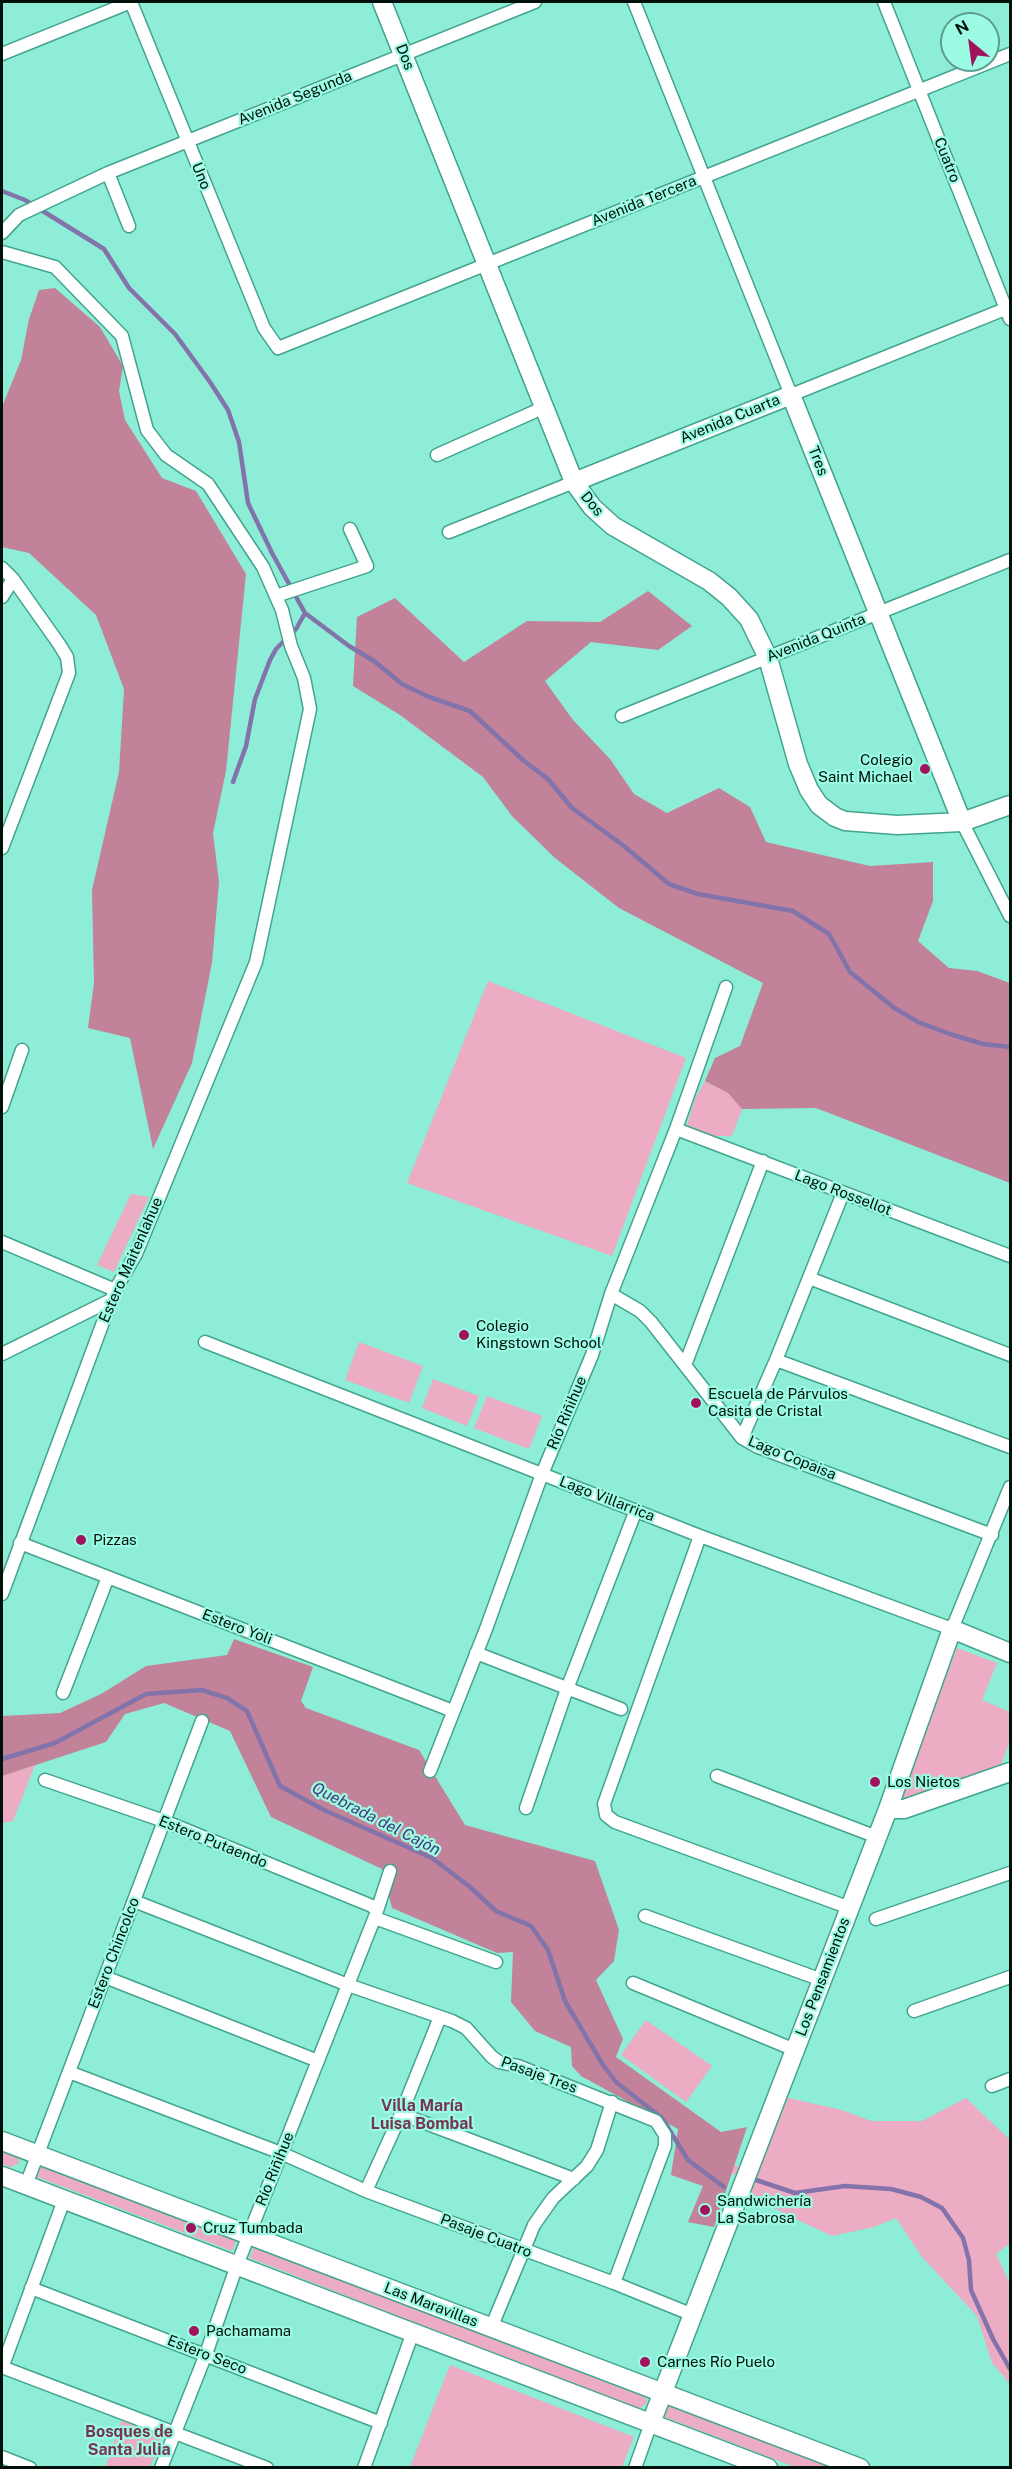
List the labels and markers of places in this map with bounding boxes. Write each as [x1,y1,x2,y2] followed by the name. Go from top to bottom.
[818,751,913,786] place label: Colegio Saint Michael
[918,762,932,776] marker: Colegio Saint Michael
[476,1317,601,1352] place label: Colegio Kingstown School
[457,1328,471,1342] marker: Colegio Kingstown School
[708,1385,848,1420] place label: Escuela de Párvulos Casita de Cristal
[689,1396,703,1410] marker: Escuela de Párvulos Casita de Cristal
[93,1531,137,1549] place label: Pizzas
[74,1533,88,1547] marker: Pizzas
[887,1773,960,1791] place label: Los Nietos
[868,1775,882,1789] marker: Los Nietos
[717,2192,811,2227] place label: Sandwichería La Sabrosa
[698,2203,712,2217] marker: Sandwichería La Sabrosa
[203,2219,303,2237] place label: Cruz Tumbada
[184,2221,198,2235] marker: Cruz Tumbada
[206,2322,291,2340] place label: Pachamama
[187,2324,201,2338] marker: Pachamama
[657,2353,775,2371] place label: Carnes Río Puelo
[638,2355,652,2369] marker: Carnes Río Puelo

